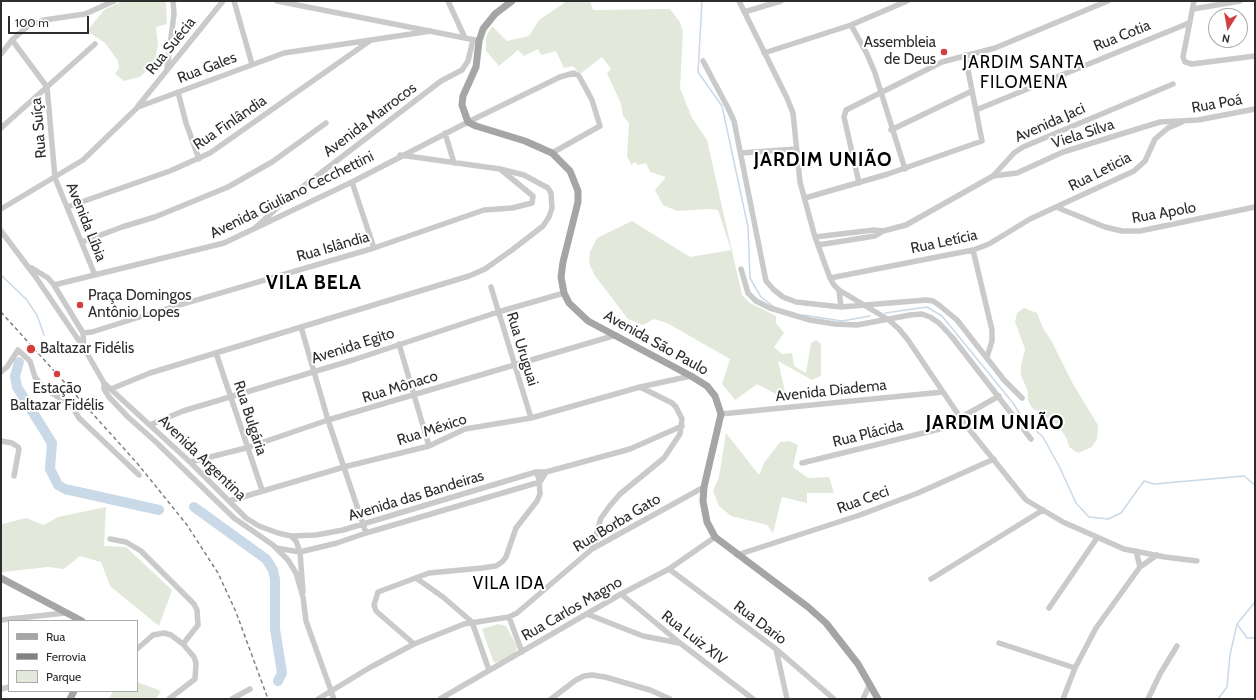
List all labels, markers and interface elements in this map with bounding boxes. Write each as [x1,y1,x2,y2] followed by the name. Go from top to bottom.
[10,8,91,34] scale bar
[1208,8,1248,48] north arrow
[142,14,200,78] street label: Rua Suécia
[15,15,49,30] text: 100 m
[1091,16,1153,56] street label: Rua Cotia
[1221,31,1231,46] text: N
[864,34,936,69] place label: Assembleia de Deus
[939,47,949,57] marker: Assembleia de Deus
[175,49,239,87] street label: Rua Gales
[963,53,1085,93] district label: JARDIM SANTA FILOMENA
[320,79,420,161] street label: Avenida Marrocos
[1190,91,1244,117] street label: Rua Poá
[190,92,270,154] street label: Rua Finlândia
[27,97,51,159] street label: Rua Suíça
[1012,100,1088,146] street label: Avenida Jaci
[1050,115,1116,153] street label: Viela Silva
[207,147,377,243] street label: Avenida Giuliano Cecchettini
[754,149,892,171] district label: JARDIM UNIÃO
[1066,149,1134,195] street label: Rua Leticia
[62,180,110,264] street label: Avenida Líbia
[1130,199,1198,227] street label: Rua Apolo
[909,226,979,258] street label: Rua Letícia
[294,228,372,266] street label: Rua Islândia
[266,272,362,294] district label: VILA BELA
[88,287,191,322] place label: Praça Domingos Antônio Lopes
[75,300,85,310] marker: Praça Domingos Antônio Lopes
[601,307,711,379] street label: Avenida São Paulo
[502,310,542,388] street label: Rua Uruguai
[309,324,397,368] street label: Avenida Egito
[40,340,134,358] place label: Baltazar Fidélis
[25,343,37,355] marker: Baltazar Fidélis
[360,367,440,407] street label: Rua Mônaco
[52,369,62,379] marker: Estação Baltazar Fidélis
[775,376,887,406] street label: Avenida Diadema
[229,378,271,458] street label: Rua Bulgária
[10,380,104,415] place label: Estação Baltazar Fidélis
[395,410,469,450] street label: Rua México
[154,412,250,504] street label: Avenida Argentina
[926,412,1064,434] district label: JARDIM UNIÃO
[831,417,905,451] street label: Rua Plácida
[346,467,486,525] street label: Avenida das Bandeiras
[835,482,891,518] street label: Rua Ceci
[570,490,664,556] street label: Rua Borba Gato
[518,573,626,645] street label: Rua Carlos Magno
[473,574,545,594] district label: VILA IDA
[730,597,790,649] street label: Rua Dario
[658,607,730,669] street label: Rua Luiz XIV
[8,620,138,692] legend
[46,629,65,644] text: Rua
[46,649,86,664] text: Ferrovia
[46,669,81,684] text: Parque

